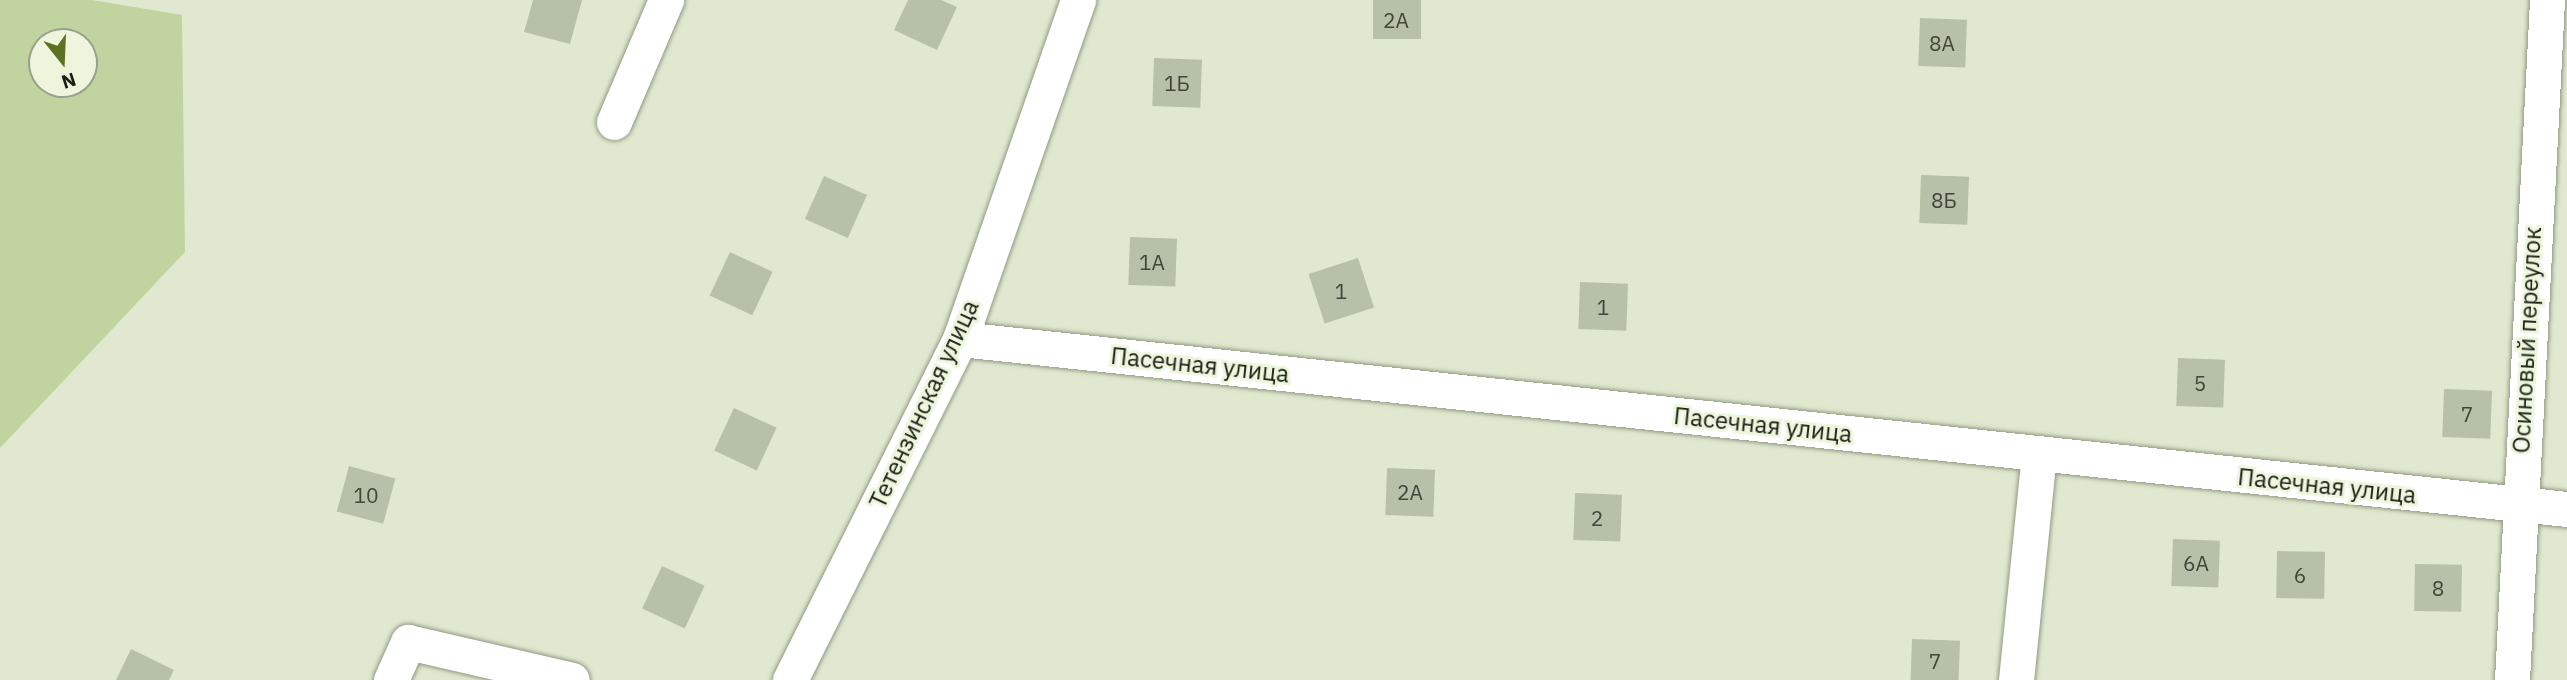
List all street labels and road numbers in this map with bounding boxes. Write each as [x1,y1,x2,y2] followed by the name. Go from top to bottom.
[2507,226,2547,454] street label: Осиновый переулок
[863,295,985,513] street label: Тетензинская улица
[1109,341,1291,389] street label: Пасечная улица
[1672,401,1854,449] street label: Пасечная улица
[2236,462,2418,510] street label: Пасечная улица

